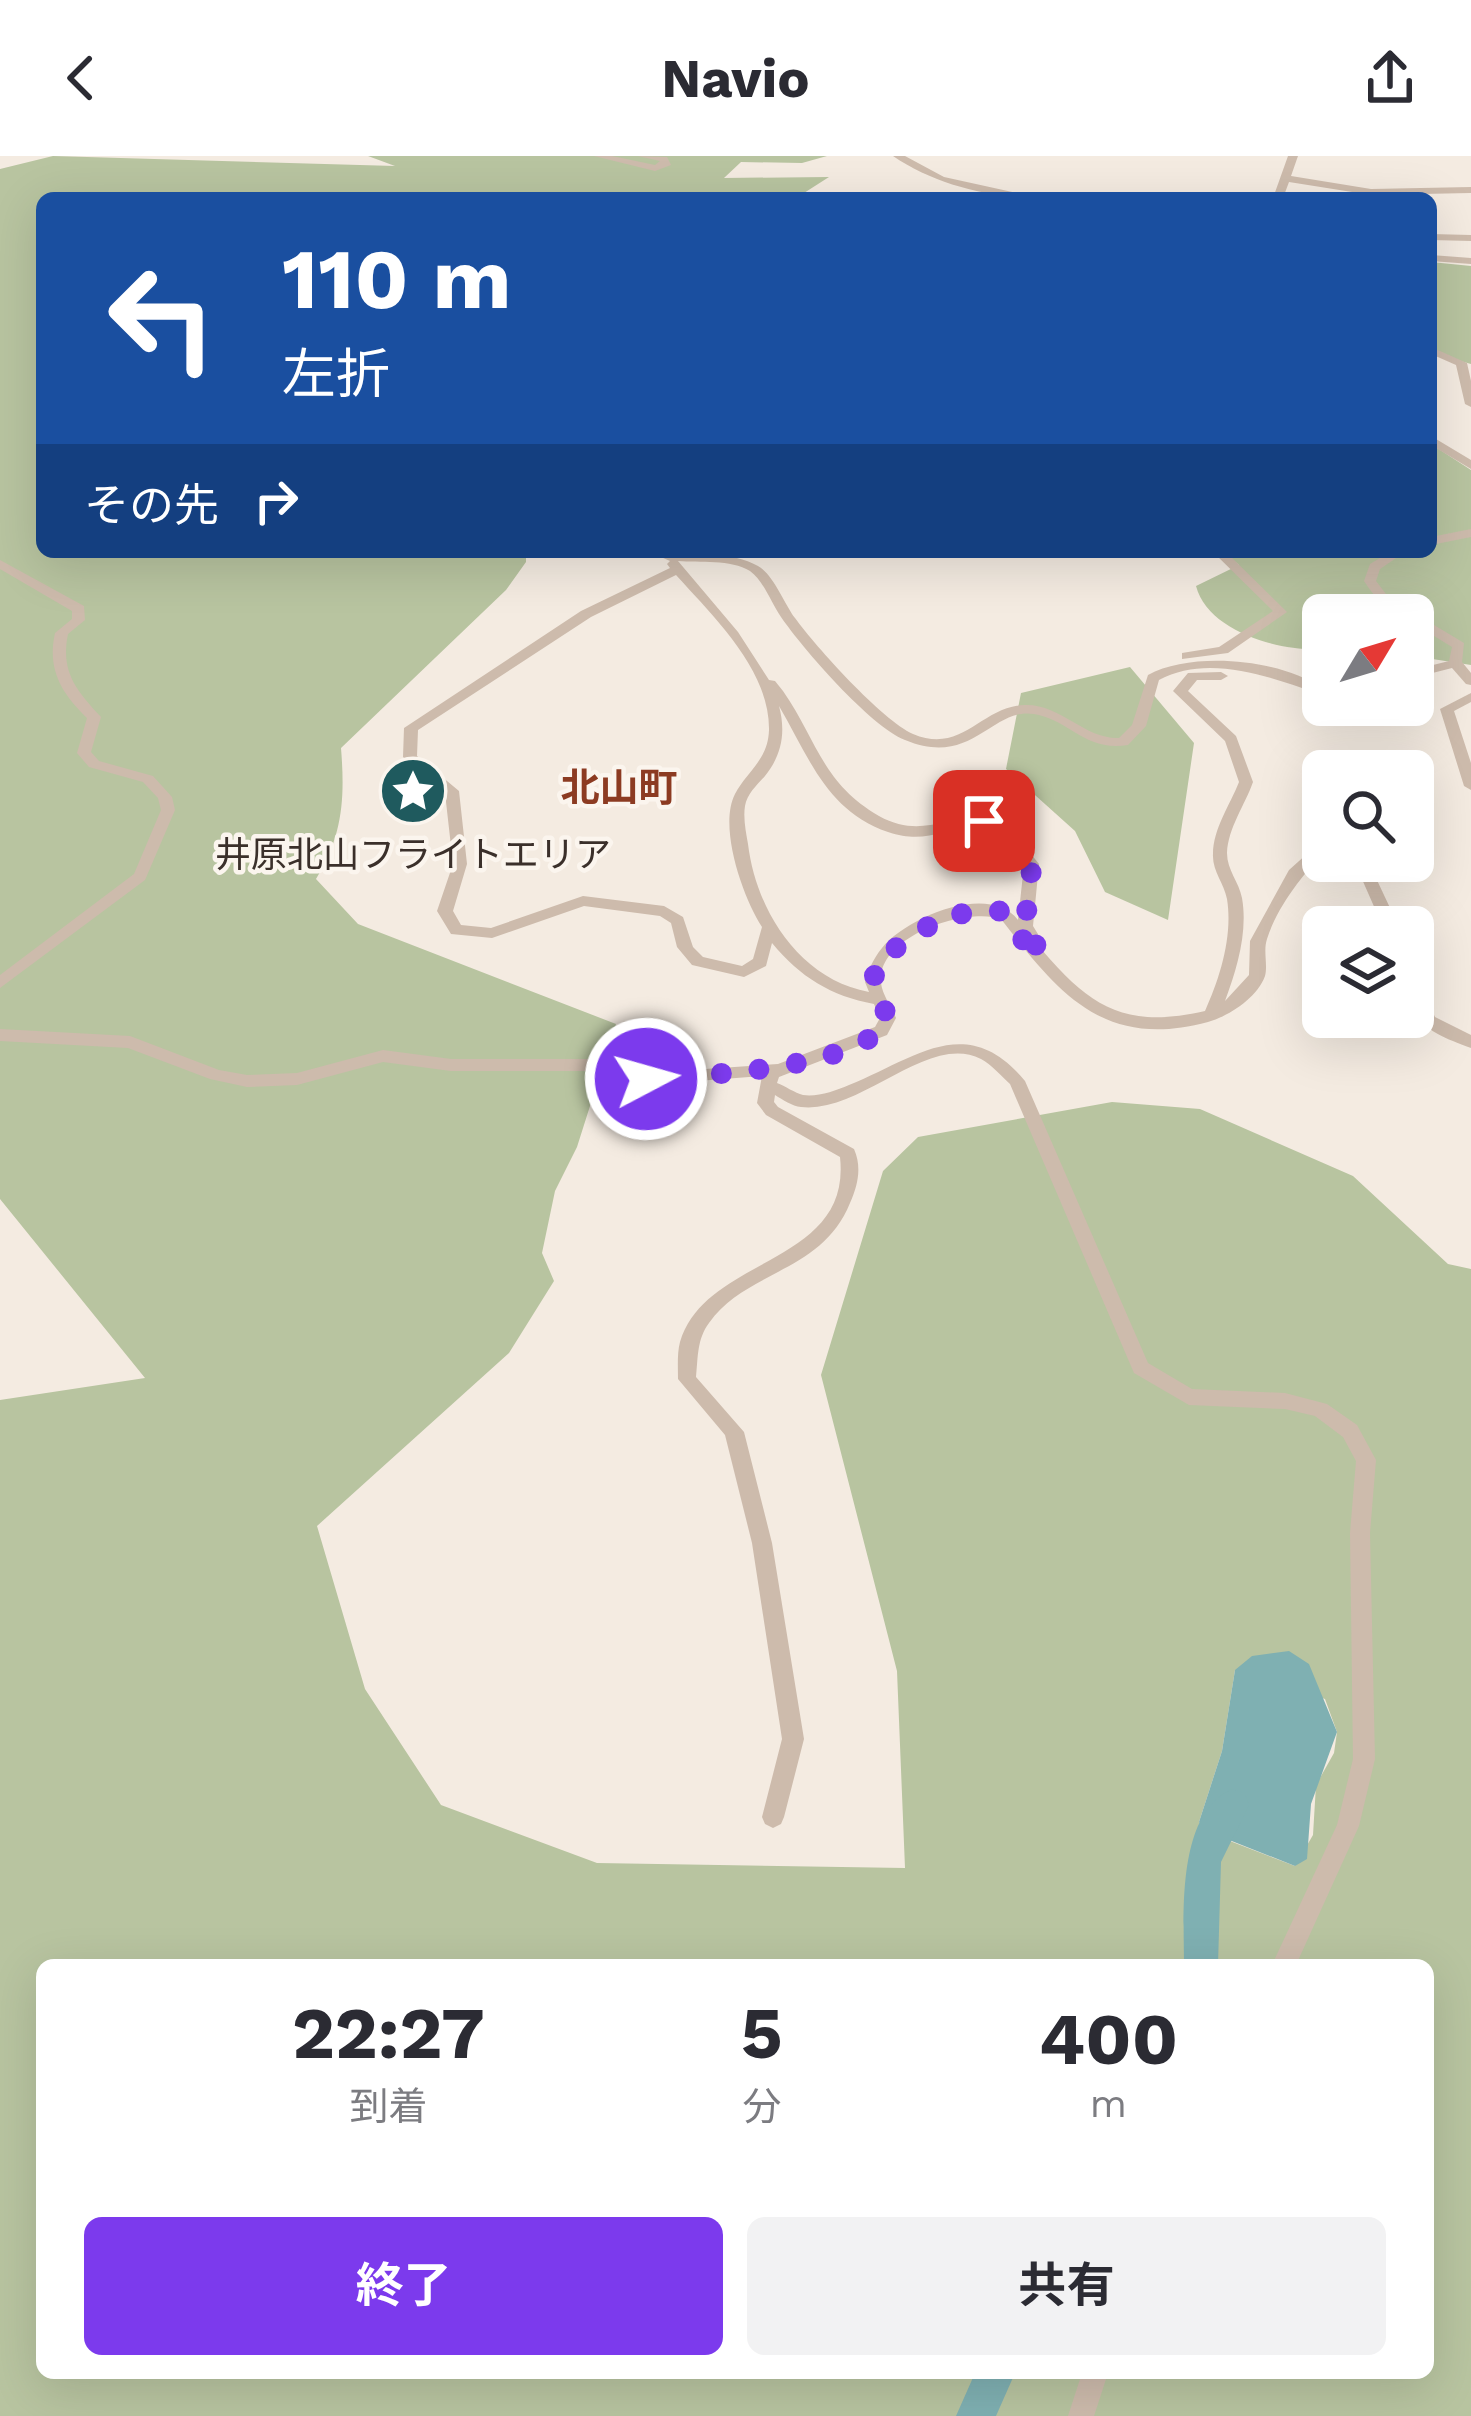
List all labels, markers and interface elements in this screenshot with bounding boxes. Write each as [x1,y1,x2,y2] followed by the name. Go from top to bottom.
[48,45,114,111] icon: back
[1357,45,1423,111] icon: share
[661,47,810,110] text: Navio
[282,230,512,328] text: 110 m
[84,240,240,396] icon: left
[282,343,390,406] text: 左折
[243,468,309,534] icon: right
[84,479,219,532] text: その先
[1302,594,1434,726] north arrow
[1302,594,1434,1038] map controls
[1302,750,1434,882] button: search
[378,756,448,826] place icon: 井原北山フライトエリア
[560,765,678,810] district label: 北山町
[933,770,1035,872] pin
[951,788,1017,854] icon: arrive
[215,834,611,876] place label: 井原北山フライトエリア
[1302,906,1434,1038] button: layers
[583,1016,709,1142] position arrow
[292,1991,485,2075] text: 22:27
[741,1991,783,2075] text: 5
[1039,1997,1178,2081] text: 400
[1090,2081,1127,2126] text: m
[349,2084,427,2129] text: 到着
[742,2084,781,2129] text: 分
[84,2217,723,2355] button: 終了
[747,2217,1386,2355] button: 共有

